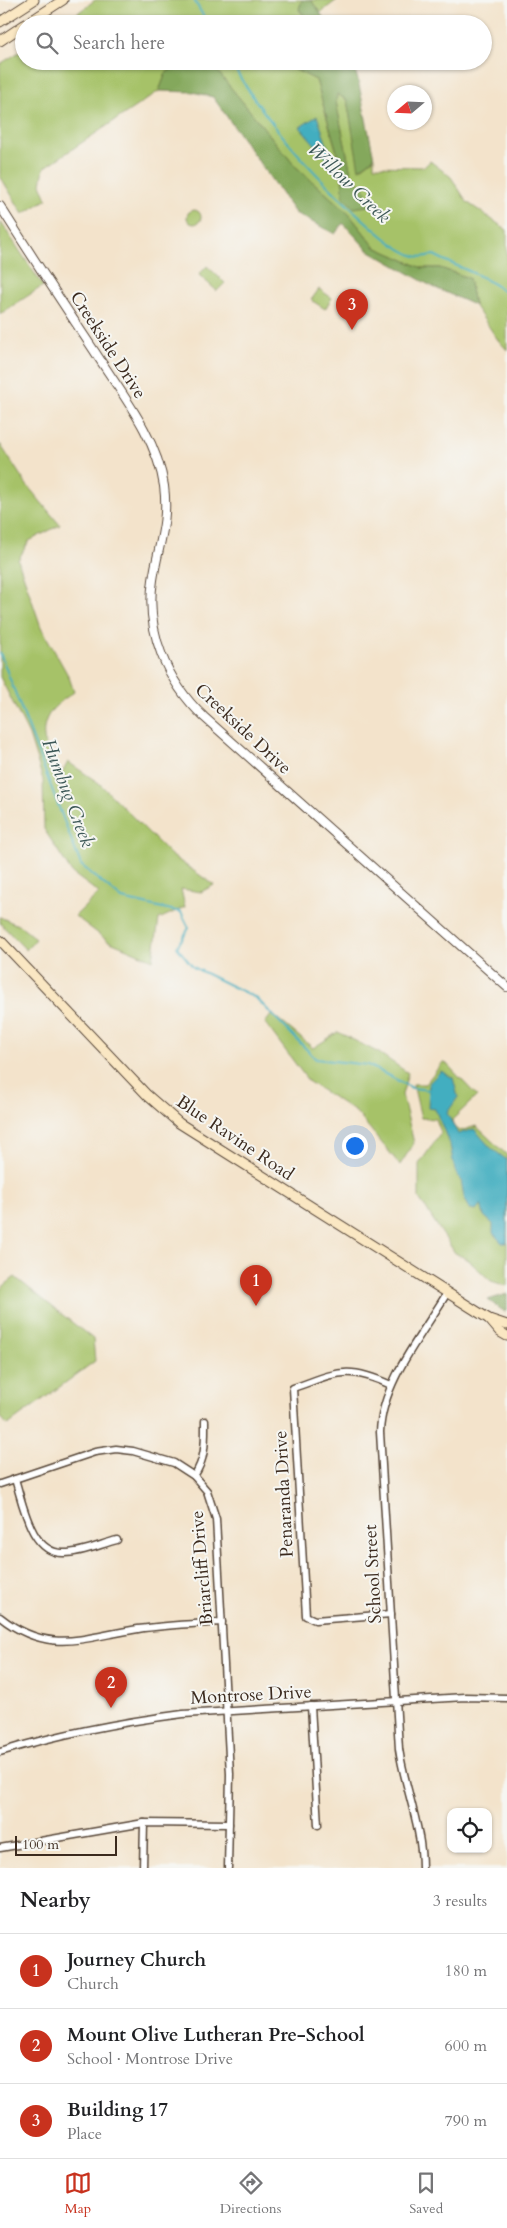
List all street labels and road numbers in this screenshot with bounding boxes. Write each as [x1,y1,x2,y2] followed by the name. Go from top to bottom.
[64,286,152,404] street label: Creekside Drive
[189,678,297,780] street label: Creekside Drive
[171,1089,299,1187] street label: Blue Ravine Road
[268,1430,300,1558] street label: Penaranda Drive
[185,1510,219,1626] street label: Briarcliff Drive
[358,1523,388,1624] street label: School Street
[190,1679,312,1711] street label: Montrose Drive

